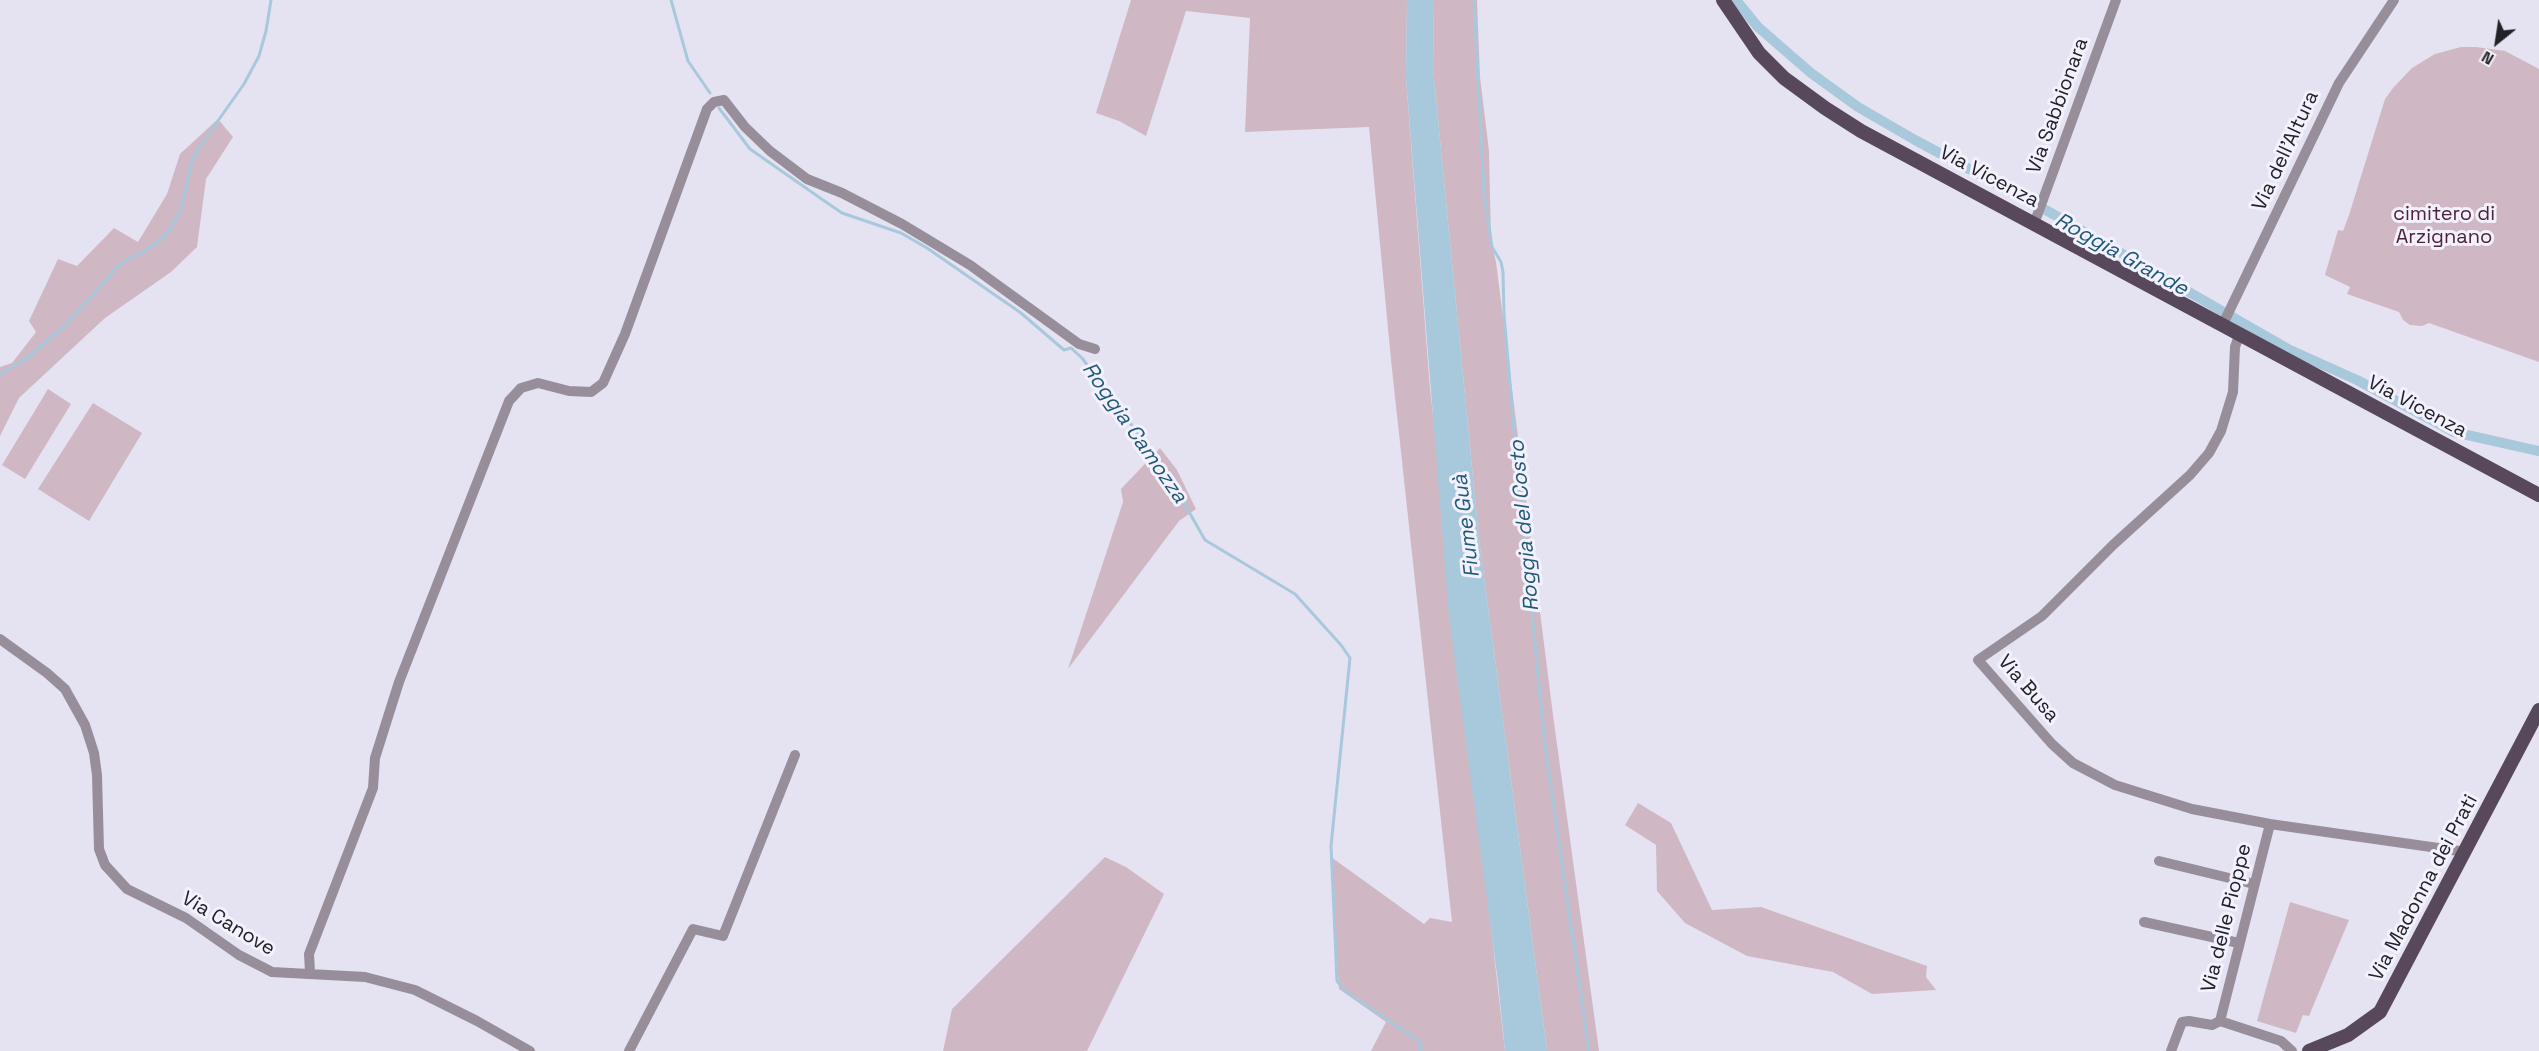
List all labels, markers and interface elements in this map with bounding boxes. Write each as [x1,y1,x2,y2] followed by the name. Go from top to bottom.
[2467,12,2527,72] north arrow
[2022,35,2094,177] street label: Via Sabbionara
[2478,46,2498,70] text: N
[2248,87,2324,215] street label: Via dell'Altura
[1935,141,2043,213] street label: Via Vicenza
[2393,203,2495,250] park label: cimitero di Arzignano
[2050,208,2192,302] water label: Roggia Grande
[1076,358,1192,508] water label: Roggia Camozza
[2363,371,2471,443] street label: Via Vicenza
[1505,439,1545,613] water label: Roggia del Costo
[1448,473,1486,579] water label: Fiume Guà
[1992,650,2064,728] street label: Via Busa
[2365,791,2483,985] street label: Via Madonna dei Prati
[2197,841,2257,995] street label: Via delle Pioppe
[177,887,279,961] street label: Via Canove

